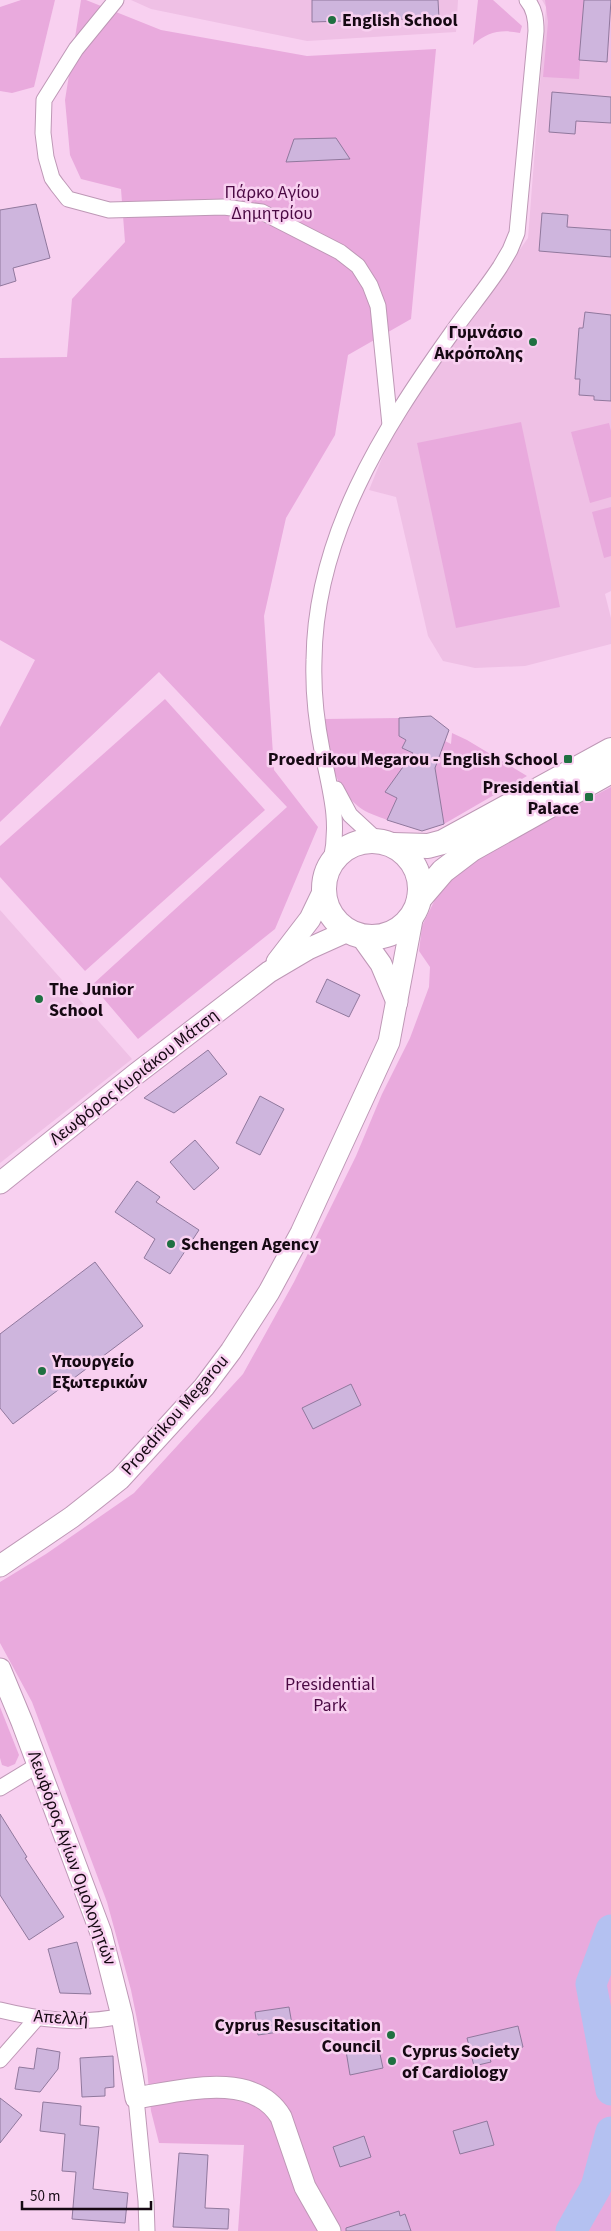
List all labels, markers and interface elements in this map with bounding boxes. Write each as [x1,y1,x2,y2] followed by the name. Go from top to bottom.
[342,8,458,33] place label: English School
[326,14,338,26] marker: English School
[224,180,320,226] park label: Πάρκο Αγίου Δημητρίου
[433,320,523,366] place label: Γυμνάσιο Ακρόπολης
[527,336,539,348] marker: Γυμνάσιο Ακρόπολης
[268,747,558,772] place label: Proedrikou Megarou - English School
[562,753,574,765] marker: Proedrikou Megarou - English School
[483,775,579,821] place label: Presidential Palace
[583,791,595,803] marker: Presidential Palace
[49,977,135,1023] place label: The Junior School
[33,993,45,1005] marker: The Junior School
[44,1003,224,1151] street label: Λεωφόρος Κυριάκου Μάτση
[181,1232,320,1257] place label: Schengen Agency
[165,1238,177,1250] marker: Schengen Agency
[51,1349,148,1395] place label: Υπουργείο Εξωτερικών
[115,1349,235,1481] street label: Proedrikou Megarou
[36,1365,48,1377] marker: Υπουργείο Εξωτερικών
[285,1672,375,1718] park label: Presidential Park
[22,1747,123,1969] street label: Λεωφόρος Αγίων Ομολογητών
[33,2004,89,2032] street label: Απελλή
[215,2013,381,2059] place label: Cyprus Resuscitation Council
[385,2029,397,2041] marker: Cyprus Resuscitation Council
[402,2039,520,2085] place label: Cyprus Society of Cardiology
[386,2055,398,2067] marker: Cyprus Society of Cardiology
[22,2178,151,2210] scale bar
[30,2186,60,2207] text: 50 m

